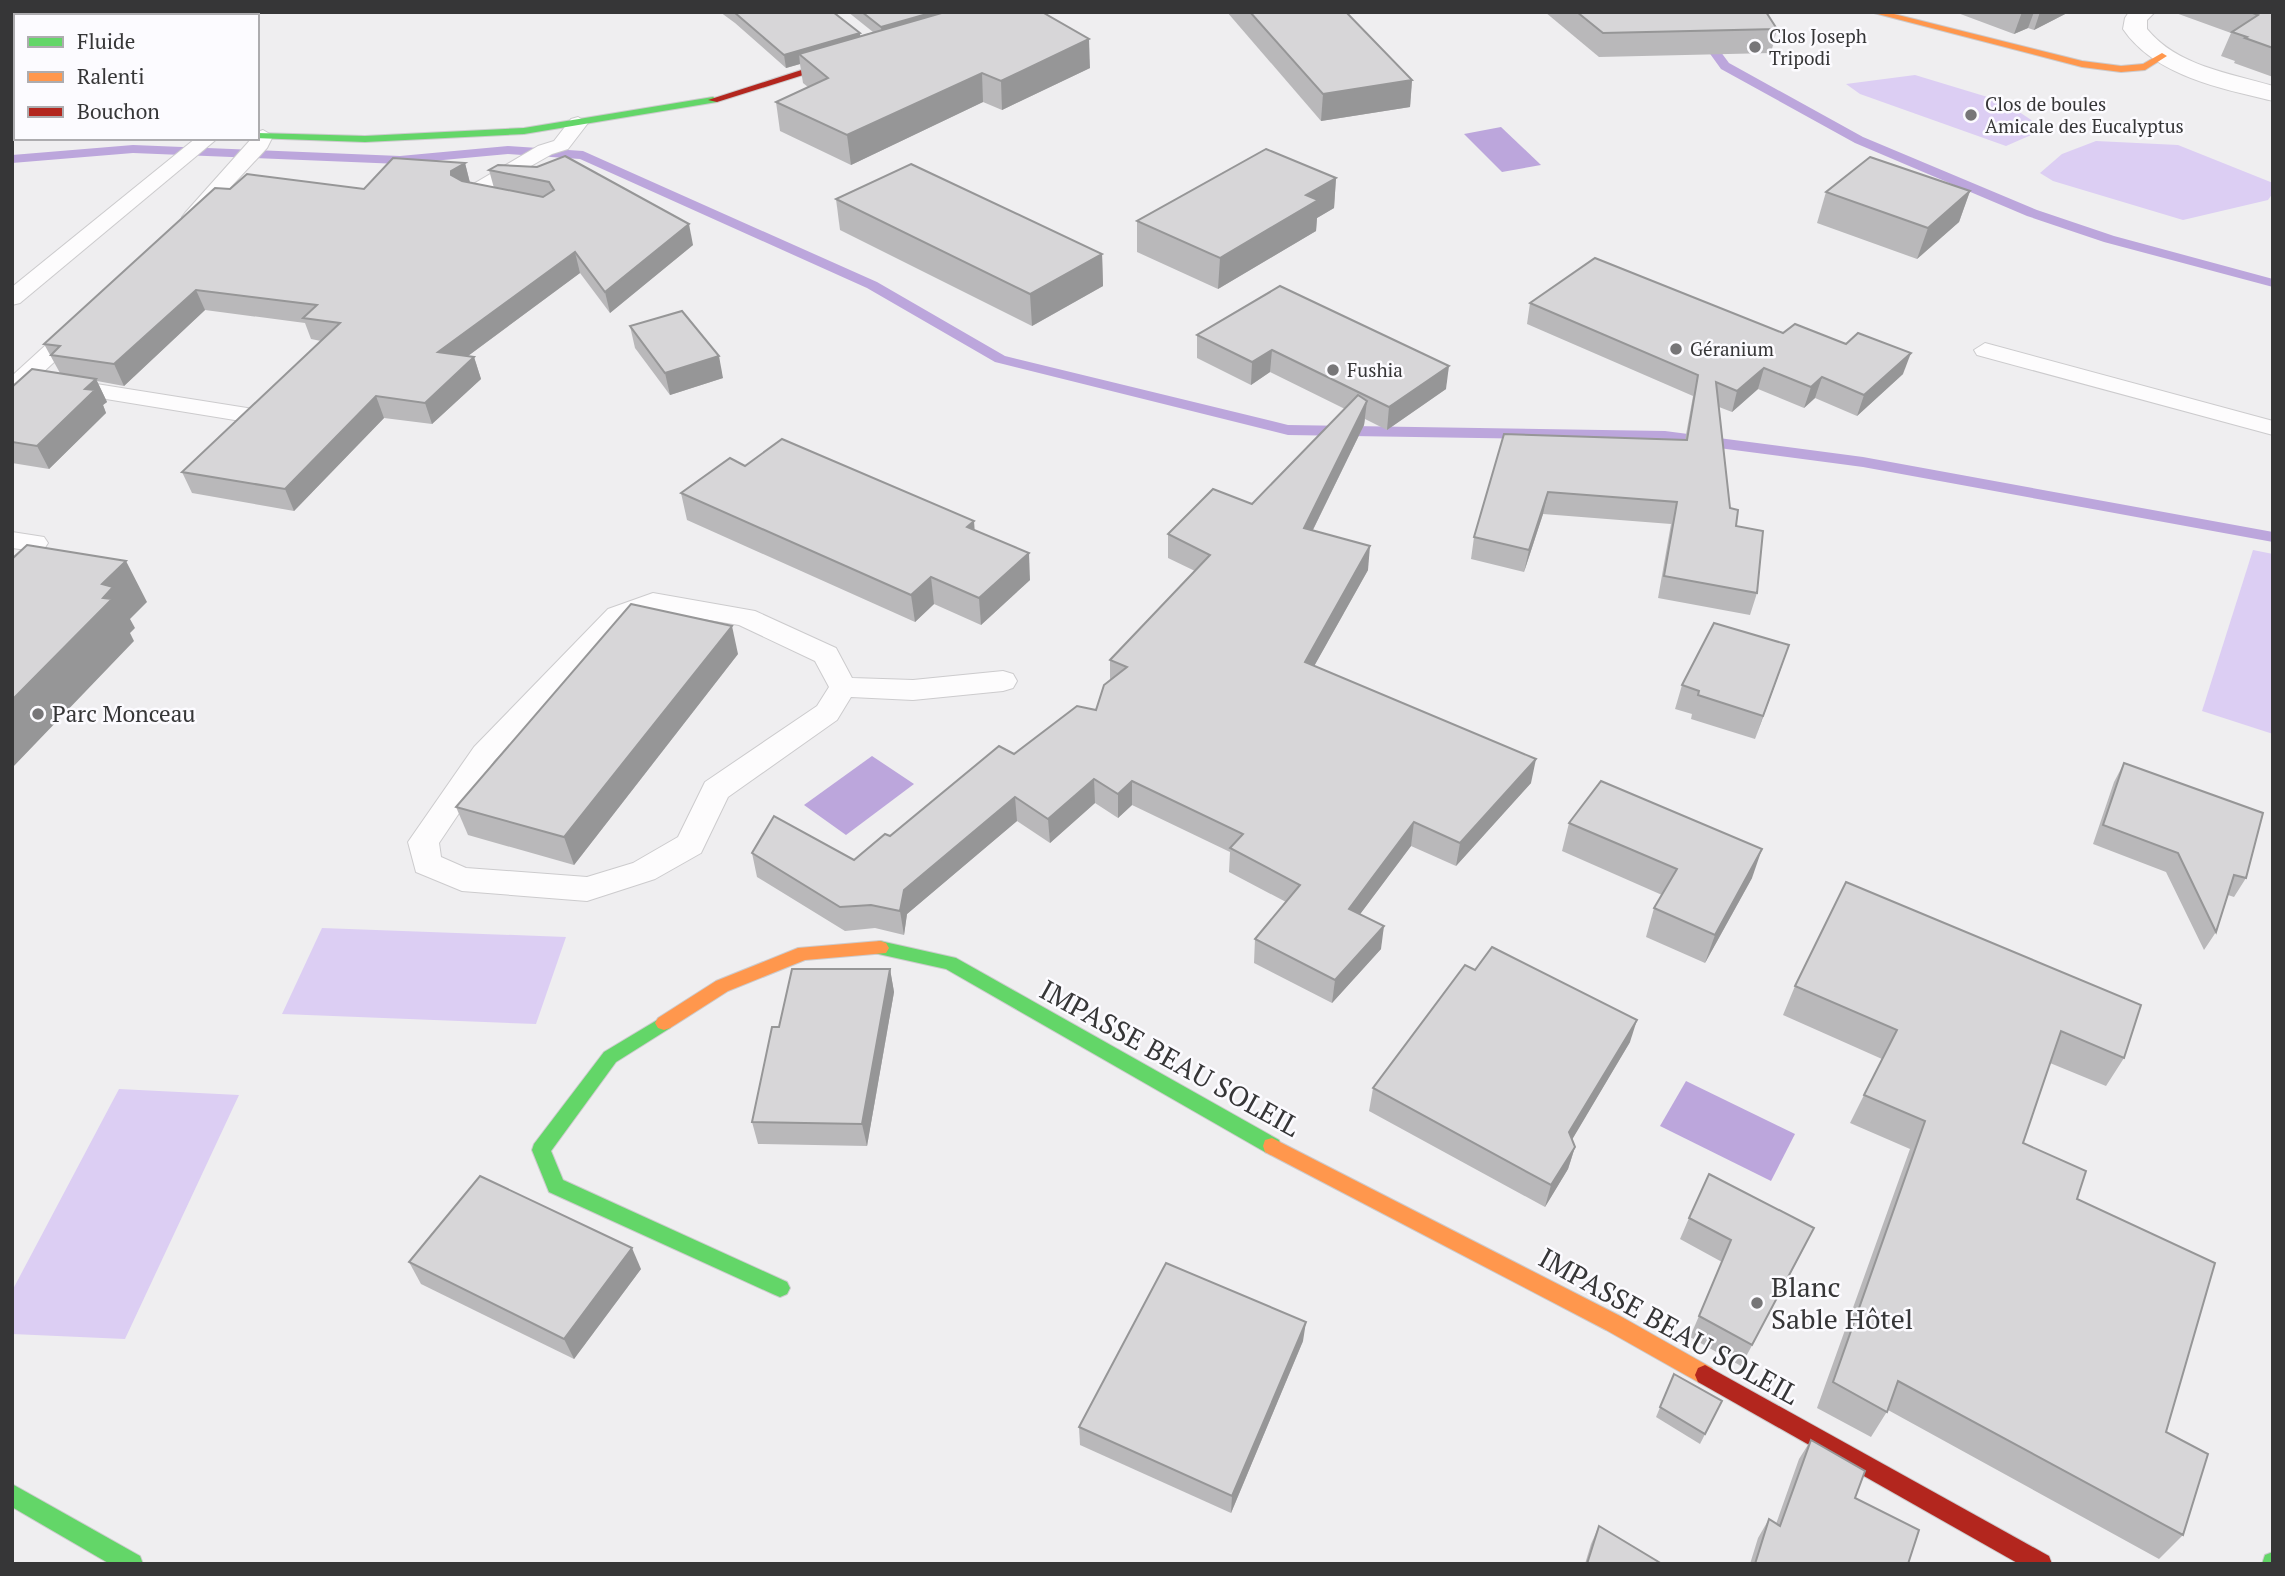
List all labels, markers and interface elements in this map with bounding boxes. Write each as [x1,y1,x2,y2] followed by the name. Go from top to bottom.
[14,14,259,140] legend
[1769,23,1867,70] place label: Clos Joseph Tripodi
[77,27,135,55] text: Fluide
[1747,39,1763,55] marker: Clos Joseph Tripodi
[77,62,144,90] text: Ralenti
[1985,91,2184,138] place label: Clos de boules Amicale des Eucalyptus
[77,97,160,125] text: Bouchon
[1963,107,1979,123] marker: Clos de boules Amicale des Eucalyptus
[1690,336,1774,361] place label: Géranium
[1668,341,1684,357] marker: Géranium
[1347,357,1403,382] place label: Fushia
[1325,362,1341,378] marker: Fushia
[52,698,195,729] place label: Parc Monceau
[30,706,46,722] marker: Parc Monceau
[1034,971,1307,1145] street label: IMPASSE BEAU SOLEIL
[1533,1239,1806,1413] street label: IMPASSE BEAU SOLEIL
[1771,1268,1913,1337] place label: Blanc Sable Hôtel
[1749,1295,1765,1311] marker: Blanc Sable Hôtel

